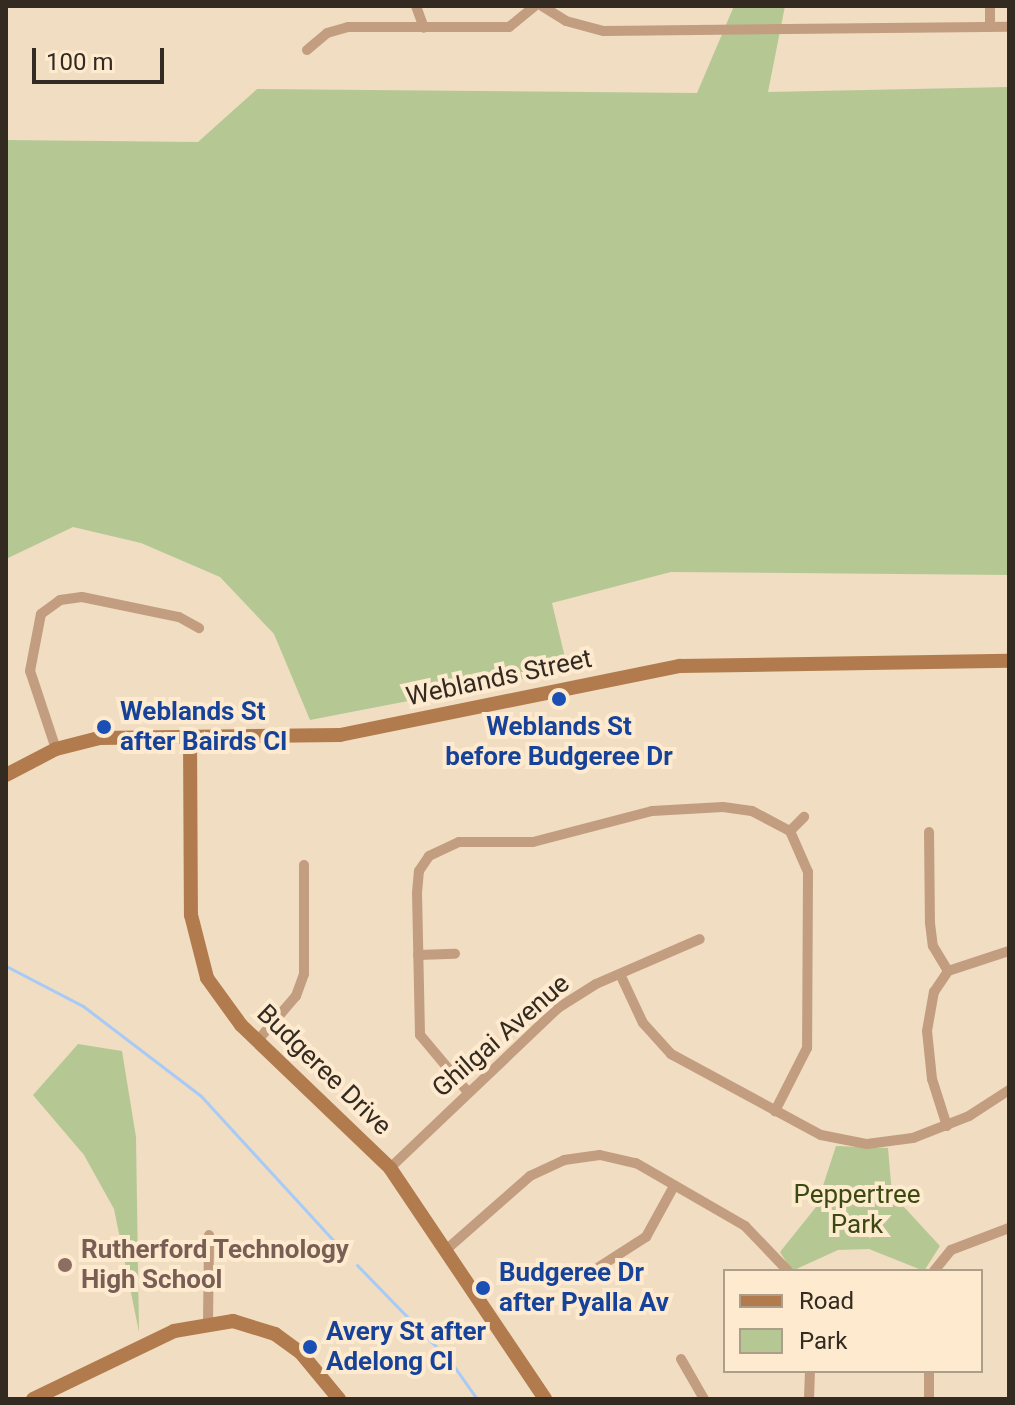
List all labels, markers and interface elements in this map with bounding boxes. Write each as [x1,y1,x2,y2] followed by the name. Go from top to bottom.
[36,32,168,82] scale bar
[46,48,113,76] text: 100 m
[403,643,595,713] street label: Weblands Street
[550,690,568,708] marker: Weblands St before Budgeree Dr
[120,696,287,758] place label: Weblands St after Bairds Cl
[445,711,673,772] place label: Weblands St before Budgeree Dr
[95,718,113,736] marker: Weblands St after Bairds Cl
[426,968,576,1104] street label: Ghilgai Avenue
[250,998,398,1142] street label: Budgeree Drive
[793,1179,921,1240] park label: Peppertree Park
[81,1234,350,1296] place label: Rutherford Technology High School
[56,1256,74,1274] marker: Rutherford Technology High School
[499,1257,669,1318] place label: Budgeree Dr after Pyalla Av
[723,1269,983,1373] legend
[474,1279,492,1297] marker: Budgeree Dr after Pyalla Av
[799,1287,854,1315] text: Road
[326,1316,486,1378] place label: Avery St after Adelong Cl
[799,1327,847,1355] text: Park
[301,1338,319,1356] marker: Avery St after Adelong Cl

